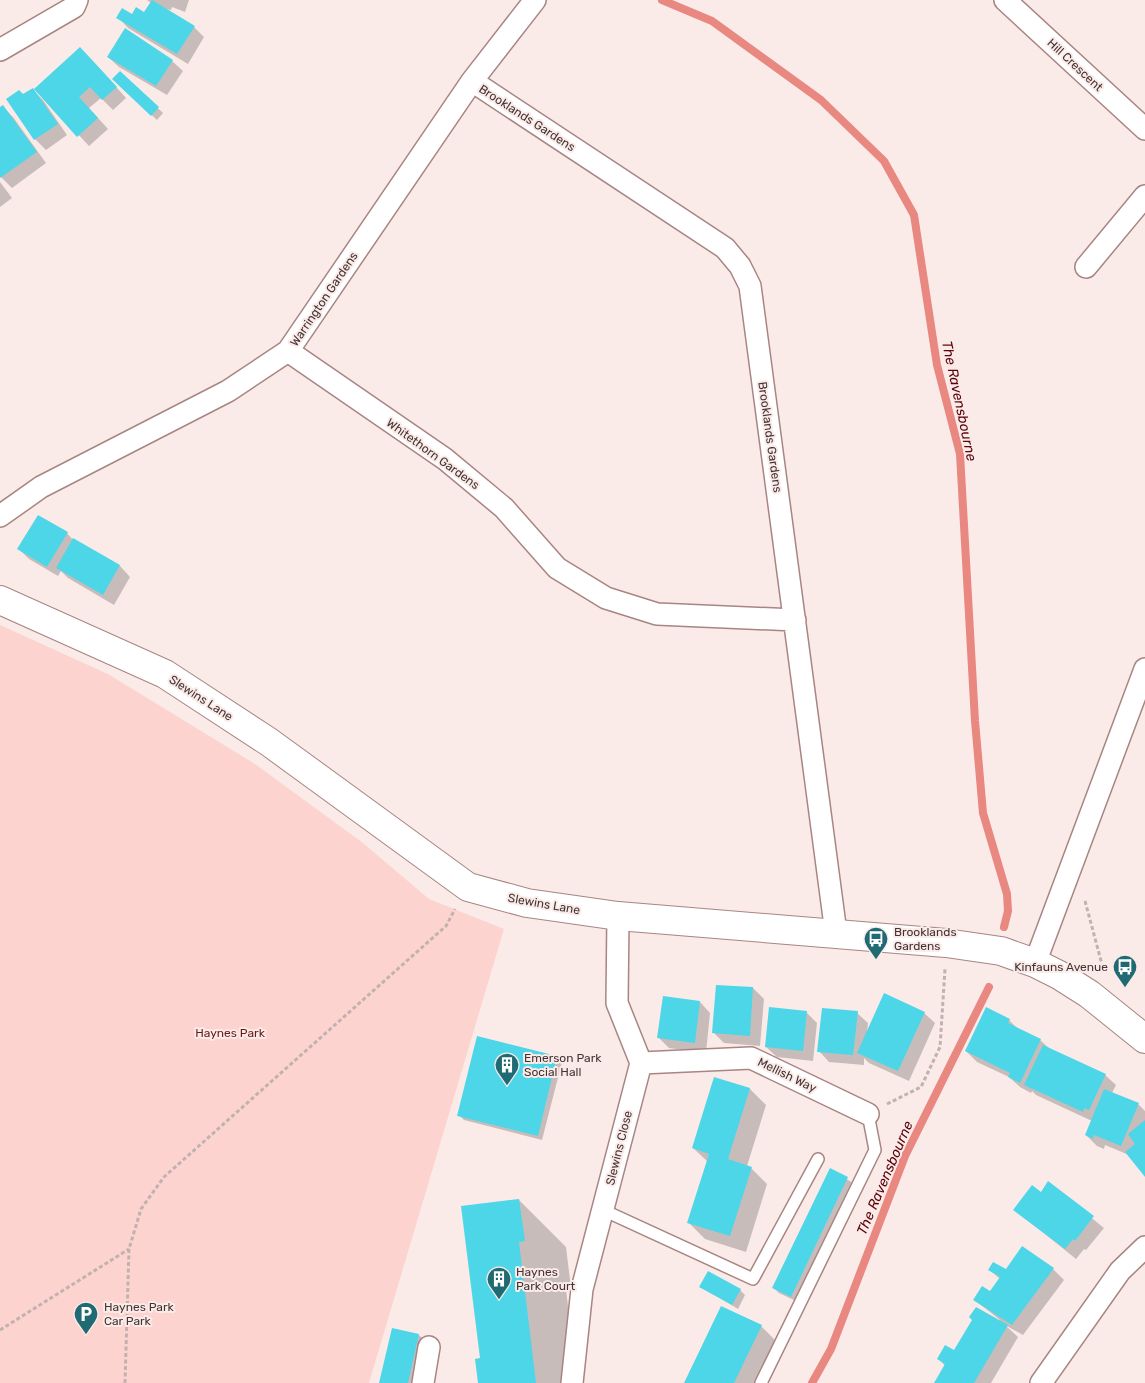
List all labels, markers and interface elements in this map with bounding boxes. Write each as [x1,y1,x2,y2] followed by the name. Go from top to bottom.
[1044,36,1106,94] street label: Hill Crescent
[476,82,578,154] street label: Brooklands Gardens
[287,249,361,349] street label: Warrington Gardens
[938,339,980,463] water label: The Ravensbourne
[755,381,785,493] street label: Brooklands Gardens
[384,416,482,492] street label: Whitethorn Gardens
[167,672,236,724] street label: Slewins Lane
[507,891,582,917] street label: Slewins Lane
[894,925,957,953] place label: Brooklands Gardens
[863,926,889,960] bus stop icon: Brooklands Gardens
[1112,954,1138,988] bus stop icon: Kinfauns Avenue
[1014,960,1108,974] place label: Kinfauns Avenue
[195,1026,266,1040] park label: Haynes Park
[524,1051,602,1079] place label: Emerson Park Social Hall
[494,1052,520,1086] building icon: Emerson Park Social Hall
[755,1055,819,1095] street label: Mellish Way
[603,1109,635,1187] street label: Slewins Close
[853,1118,917,1238] water label: The Ravensbourne
[516,1265,575,1293] place label: Haynes Park Court
[486,1266,512,1300] building icon: Haynes Park Court
[104,1300,175,1328] place label: Haynes Park Car Park
[73,1301,99,1335] parking icon: Haynes Park Car Park

